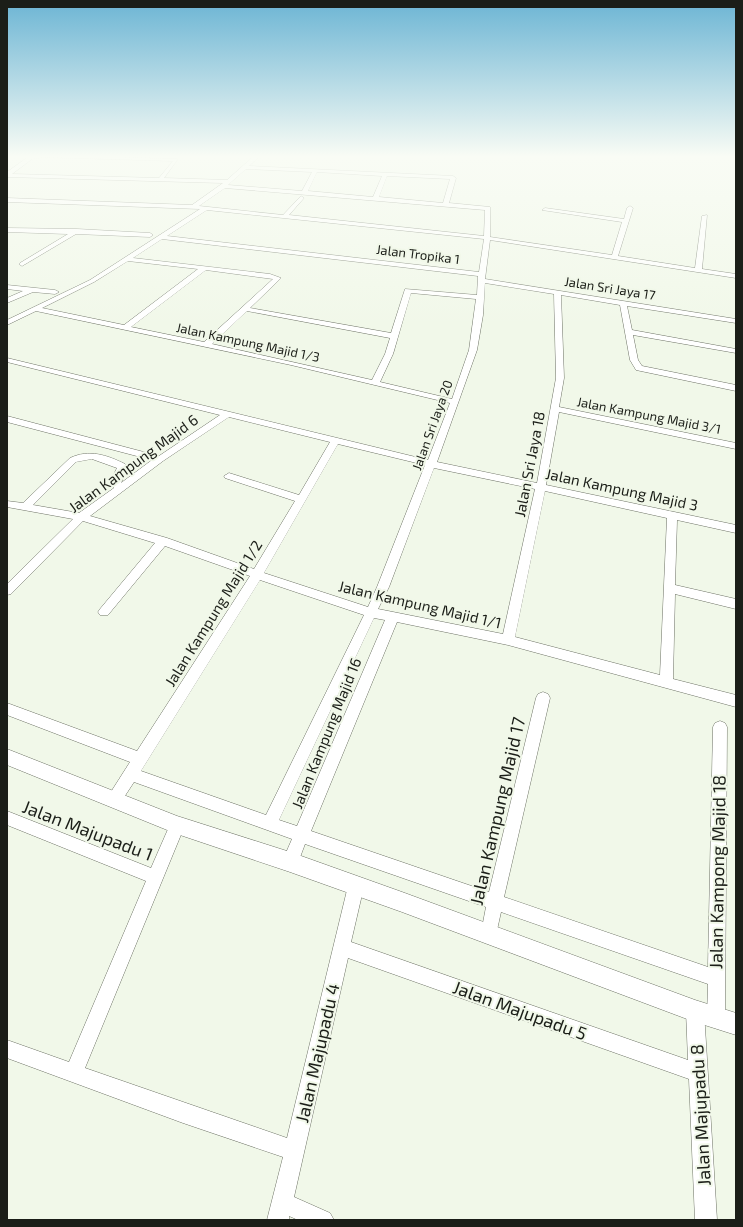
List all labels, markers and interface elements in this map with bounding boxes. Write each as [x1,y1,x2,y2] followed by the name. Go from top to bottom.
[375,241,461,267] street label: Jalan Tropika 1
[564,273,657,303] street label: Jalan Sri Jaya 17
[175,319,321,365] street label: Jalan Kampung Majid 1/3
[408,378,456,472] street label: Jalan Sri Jaya 20
[576,393,722,437] street label: Jalan Kampung Majid 3/1
[65,410,202,517] street label: Jalan Kampung Majid 6
[510,410,548,518] street label: Jalan Sri Jaya 18
[544,464,700,515] street label: Jalan Kampung Majid 3
[161,537,266,690] street label: Jalan Kampung Majid 1/2
[337,577,503,632] street label: Jalan Kampung Majid 1/1
[287,655,365,812] street label: Jalan Kampung Majid 16
[465,715,529,907] street label: Jalan Kampung Majid 17
[704,775,730,969] street label: Jalan Kampong Majid 18
[20,795,156,865] street label: Jalan Majupadu 1
[450,976,590,1044] street label: Jalan Majupadu 5
[290,981,344,1125] street label: Jalan Majupadu 4
[685,1044,715,1186] street label: Jalan Majupadu 8

